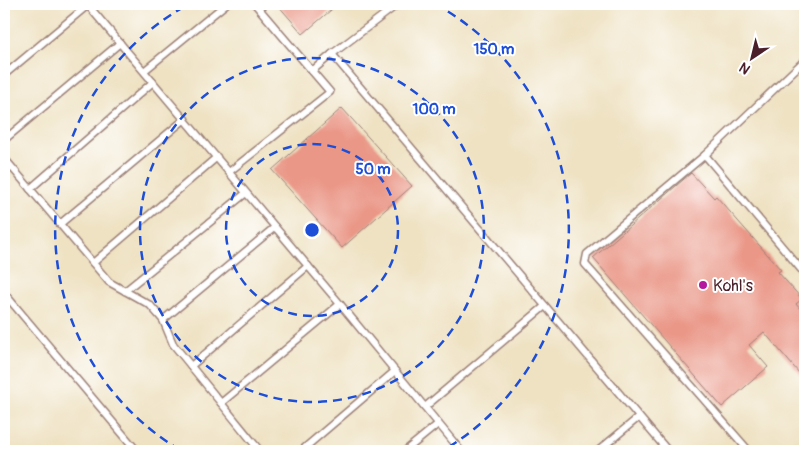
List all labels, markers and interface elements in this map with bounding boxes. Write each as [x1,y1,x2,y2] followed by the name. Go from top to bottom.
[726,32,776,82] north arrow
[474,40,514,59] text: 150 m
[736,59,754,78] text: N
[413,100,455,119] text: 100 m
[356,160,390,179] text: 50 m
[303,221,321,239] centre of rings
[713,276,753,296] place label: Kohl's
[697,279,709,291] marker: Kohl's

